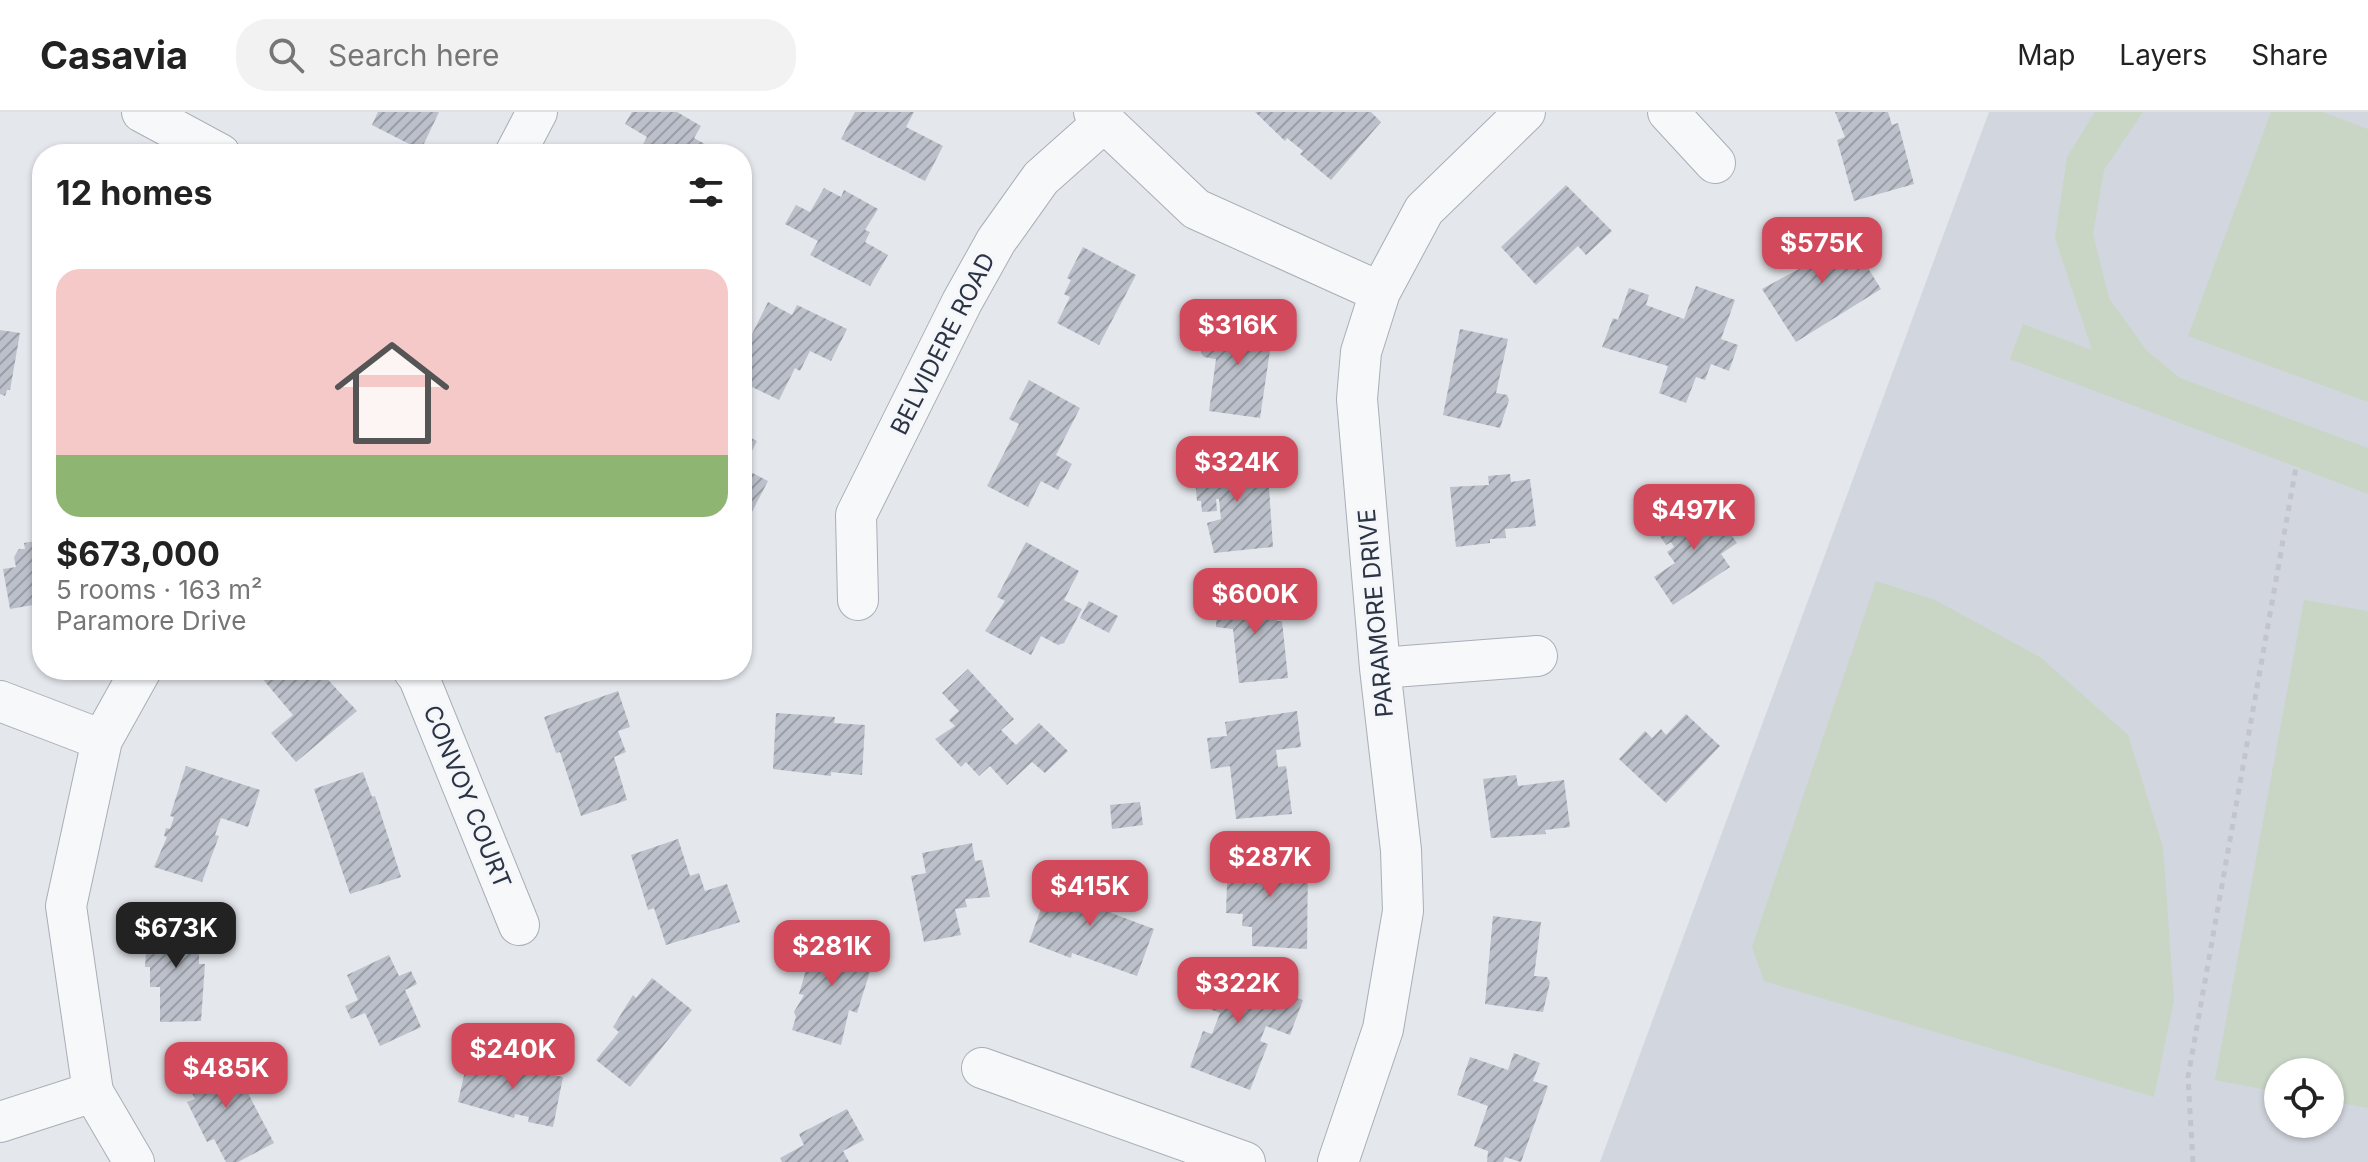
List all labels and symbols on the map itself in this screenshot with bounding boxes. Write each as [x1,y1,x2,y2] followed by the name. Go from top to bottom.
[1766,217,1878,285] pin: $575K
[884,248,1001,440] street label: BELVIDERE ROAD
[1182,299,1294,367] pin: $316K
[1181,436,1293,504] pin: $324K
[1638,484,1750,552] pin: $497K
[1352,508,1399,718] street label: PARAMORE DRIVE
[1199,568,1311,636] pin: $600K
[417,701,517,893] street label: CONVOY COURT
[1214,831,1326,899] pin: $287K
[1034,860,1146,928] pin: $415K
[120,902,232,970] pin: $673K
[776,920,888,988] pin: $281K
[1182,957,1294,1025] pin: $322K
[457,1023,569,1091] pin: $240K
[170,1042,282,1110] pin: $485K

